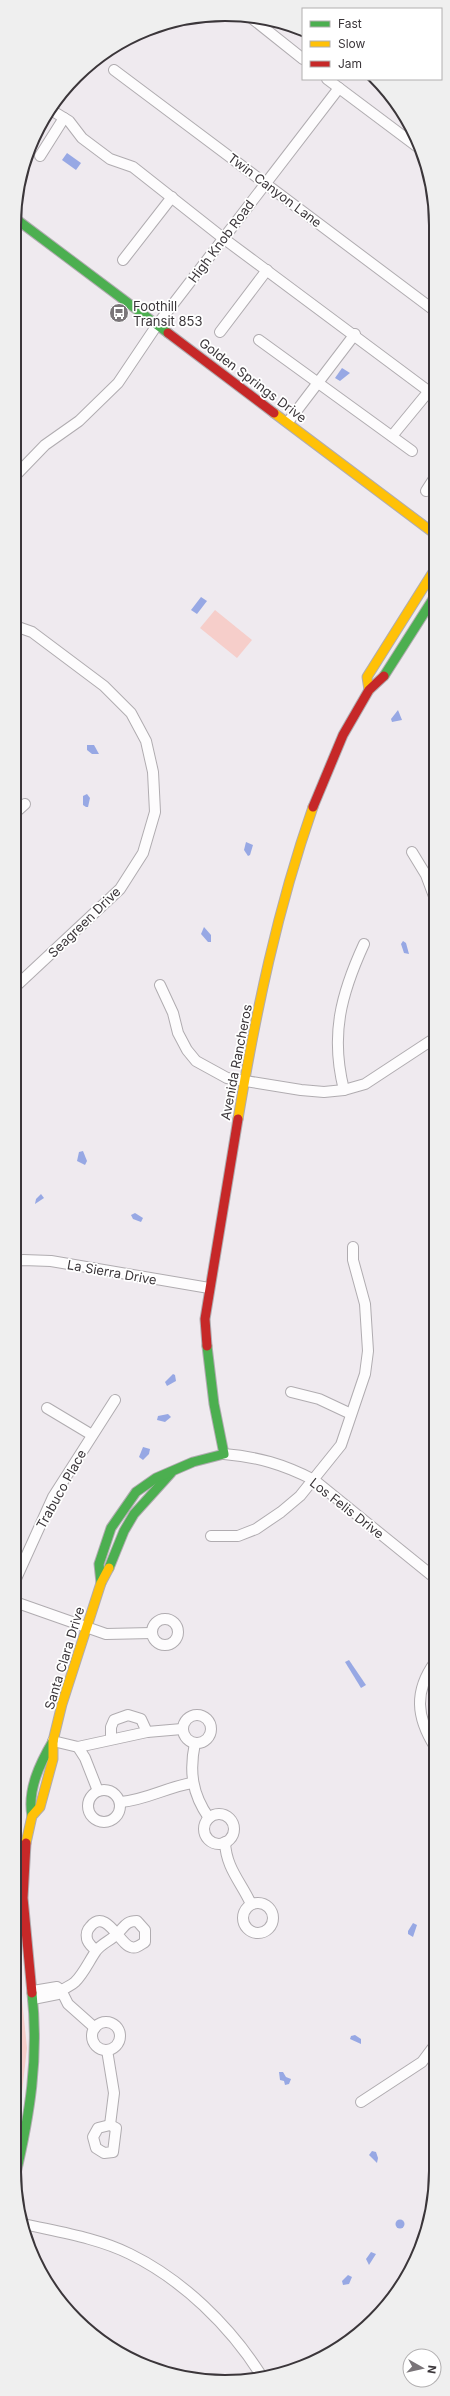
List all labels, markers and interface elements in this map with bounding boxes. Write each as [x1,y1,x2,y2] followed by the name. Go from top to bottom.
[302,8,442,80] legend
[338,16,362,31] text: Fast
[338,36,366,51] text: Slow
[338,56,362,71] text: Jam
[225,150,325,230] street label: Twin Canyon Lane
[185,197,257,285] street label: High Knob Road
[133,298,202,329] place label: Foothill Transit 853
[108,302,130,324] bus stop icon: Foothill Transit 853
[196,334,310,426] street label: Golden Springs Drive
[44,883,124,961] street label: Seagreen Drive
[217,1003,255,1121] street label: Avenida Rancheros
[66,1256,158,1288] street label: La Sierra Drive
[33,1447,89,1531] street label: Trabuco Place
[307,1474,387,1542] street label: Los Felis Drive
[41,1605,87,1711] street label: Santa Clara Drive
[402,2348,442,2388] north arrow
[424,2364,439,2375] text: N

